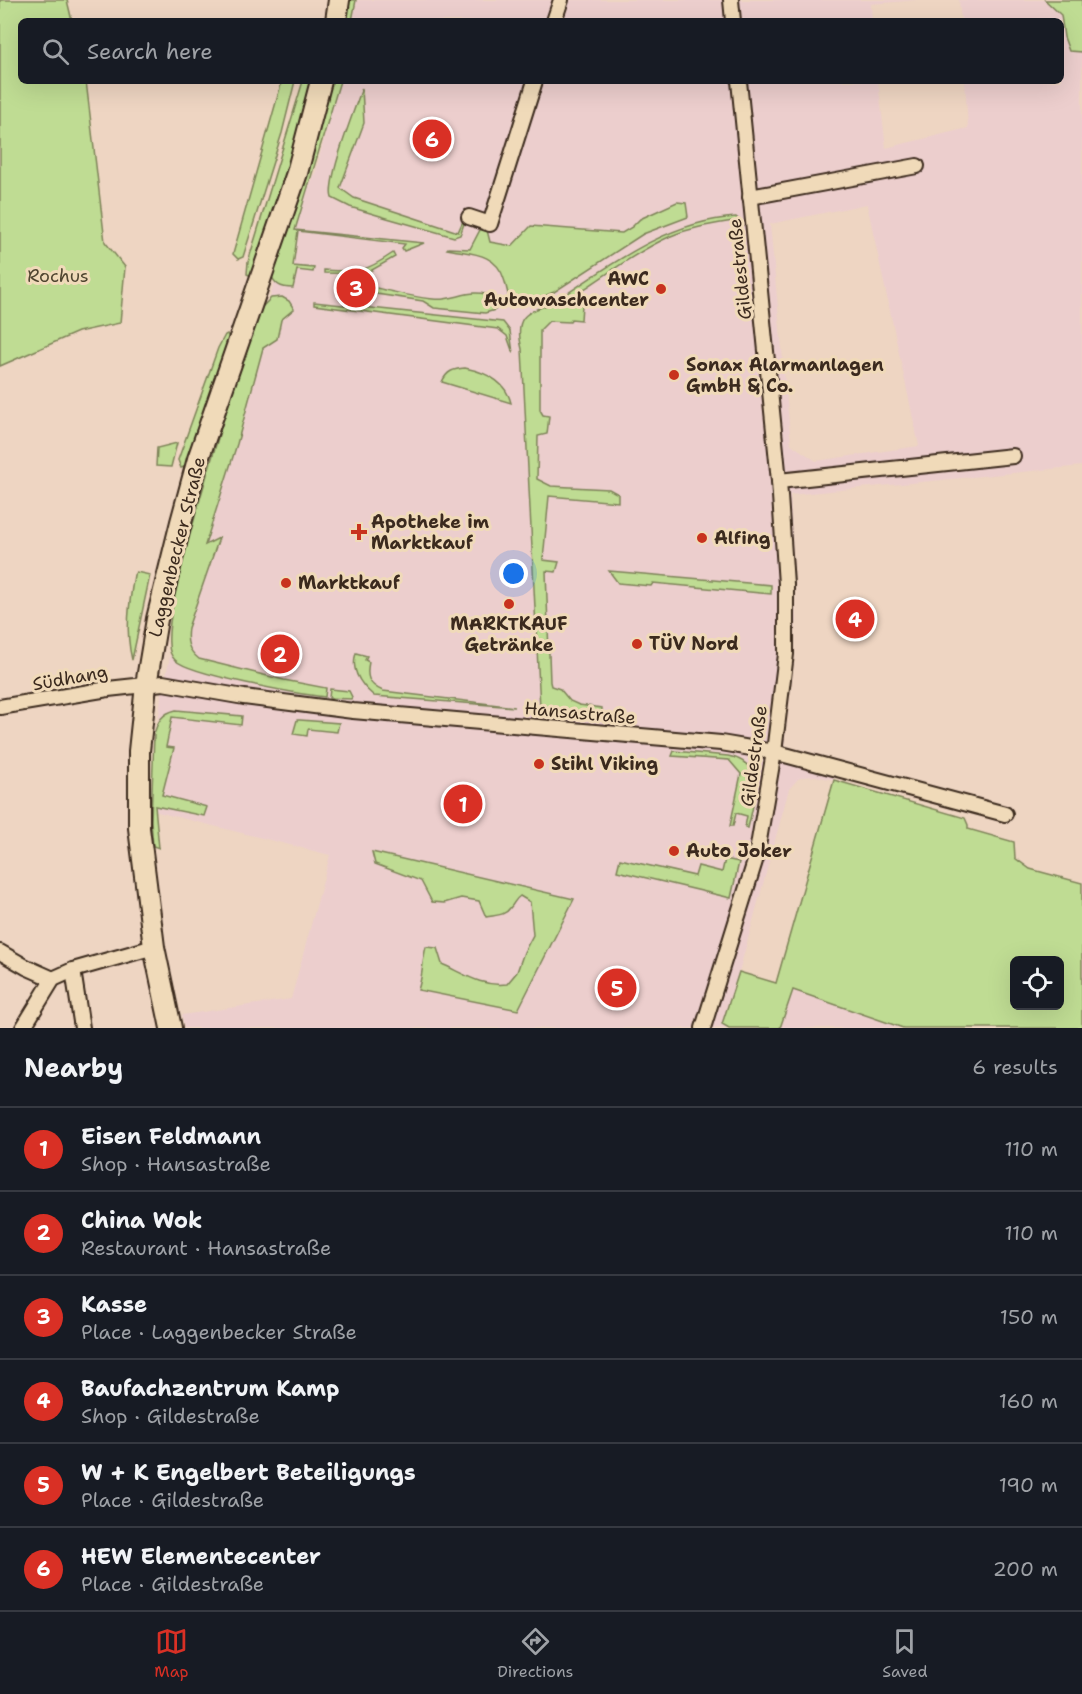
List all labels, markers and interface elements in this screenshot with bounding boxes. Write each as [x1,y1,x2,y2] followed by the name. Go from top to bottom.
[18,18,1064,84] search box
[39,35,72,68] icon: search
[87,37,213,66] text: Search here
[412,116,452,162] pin: 6
[723,217,757,321] street label: Gildestraße
[27,264,89,288] park label: Rochus
[336,266,376,310] pin: 3
[484,267,649,312] place label: AWC Autowaschcenter
[654,282,668,296] marker: AWC Autowaschcenter
[686,353,884,398] place label: Sonax Alarmanlagen GmbH & Co.
[667,368,681,382] marker: Sonax Alarmanlagen GmbH & Co.
[143,454,211,640] street label: Laggenbecker Straße
[371,510,490,555] place label: Apotheke im Marktkauf
[352,525,366,539] marker: Apotheke im Marktkauf
[714,526,771,550] place label: Alfing
[695,531,709,545] marker: Alfing
[499,559,528,588] your location
[298,571,401,595] place label: Marktkauf
[279,576,293,590] marker: Marktkauf
[836,596,874,642] pin: 4
[502,597,516,611] marker: MARKTKAUF Getränke
[450,612,568,657] place label: MARKTKAUF Getränke
[260,632,300,676] pin: 2
[649,632,739,656] place label: TÜV Nord
[630,637,644,651] marker: TÜV Nord
[31,660,109,696] street label: Südhang
[523,696,637,730] street label: Hansastraße
[735,704,773,808] street label: Gildestraße
[551,752,658,776] place label: Stihl Viking
[532,757,546,771] marker: Stihl Viking
[444,782,482,826] pin: 1
[686,839,792,863] place label: Auto Joker
[667,844,681,858] marker: Auto Joker
[1010,956,1064,1010] map controls
[1010,956,1064,1010] button: locate
[598,966,636,1010] pin: 5
[24,1050,123,1085] text: Nearby
[972,1054,1058,1080] text: 6 results
[81,1122,261,1151] text: Eisen Feldmann
[39,1136,48,1162] text: 1
[1004,1136,1058,1162] text: 110 m
[81,1151,271,1177] text: Shop · Hansastraße
[81,1206,202,1235] text: China Wok
[37,1220,51,1246] text: 2
[1004,1220,1058,1246] text: 110 m
[81,1235,331,1261] text: Restaurant · Hansastraße
[81,1290,147,1319] text: Kasse
[37,1304,51,1330] text: 3
[1000,1304,1058,1330] text: 150 m
[81,1319,357,1345] text: Place · Laggenbecker Straße
[81,1374,339,1403] text: Baufachzentrum Kamp
[37,1388,51,1414] text: 4
[999,1388,1058,1414] text: 160 m
[81,1403,260,1429] text: Shop · Gildestraße
[81,1458,416,1487] text: W + K Engelbert Beteiligungs
[37,1472,50,1498] text: 5
[999,1472,1058,1498] text: 190 m
[81,1487,264,1513] text: Place · Gildestraße
[81,1542,321,1571] text: HEW Elementecenter
[37,1556,51,1582] text: 6
[993,1556,1058,1582] text: 200 m
[81,1571,264,1597] text: Place · Gildestraße
[154,1625,189,1682] tab: Map
[497,1625,574,1682] tab: Directions
[882,1625,928,1682] tab: Saved

